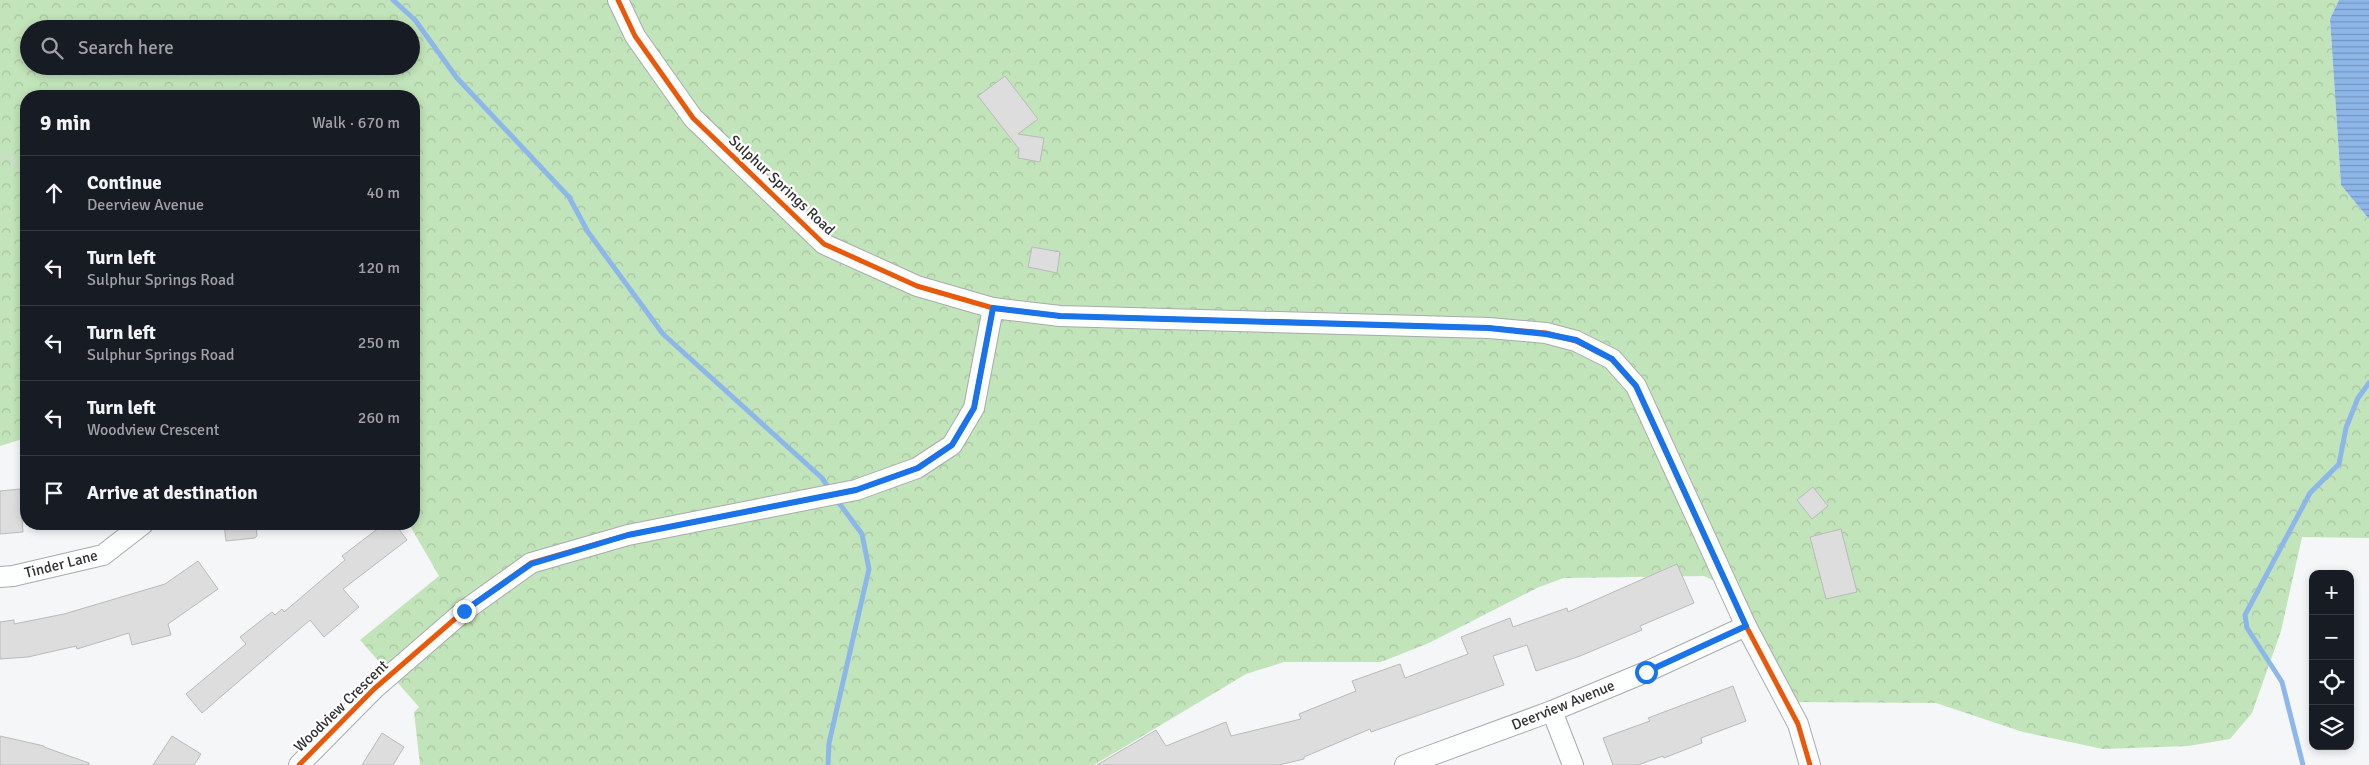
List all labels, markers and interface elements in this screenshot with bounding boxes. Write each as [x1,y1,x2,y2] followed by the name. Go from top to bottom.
[20,20,420,75] search box
[38,34,66,62] icon: search
[78,36,174,60] text: Search here
[40,110,91,136] text: 9 min
[312,113,400,133] text: Walk · 670 m
[725,131,839,239] street label: Sulphur Springs Road
[87,171,162,195] text: Continue
[40,179,68,207] icon: ahead
[366,183,400,203] text: 40 m
[87,195,204,215] text: Deerview Avenue
[87,246,156,270] text: Turn left
[40,254,68,282] icon: left
[358,258,400,278] text: 120 m
[87,270,235,290] text: Sulphur Springs Road
[87,321,156,345] text: Turn left
[40,329,68,357] icon: left
[358,333,400,353] text: 250 m
[87,345,235,365] text: Sulphur Springs Road
[87,396,156,420] text: Turn left
[40,404,68,432] icon: left
[358,408,400,428] text: 260 m
[87,420,219,440] text: Woodview Crescent
[40,479,68,507] icon: arrive
[87,481,258,505] text: Arrive at destination
[22,546,100,582] street label: Tinder Lane
[2309,570,2354,750] map controls
[2309,570,2354,615] button: +
[453,600,476,623] route end
[2309,615,2354,660] button: −
[290,656,392,756] street label: Woodview Crescent
[2309,660,2354,705] button: locate
[1635,661,1658,684] route start
[1509,676,1617,734] street label: Deerview Avenue
[2309,705,2354,750] button: layers

